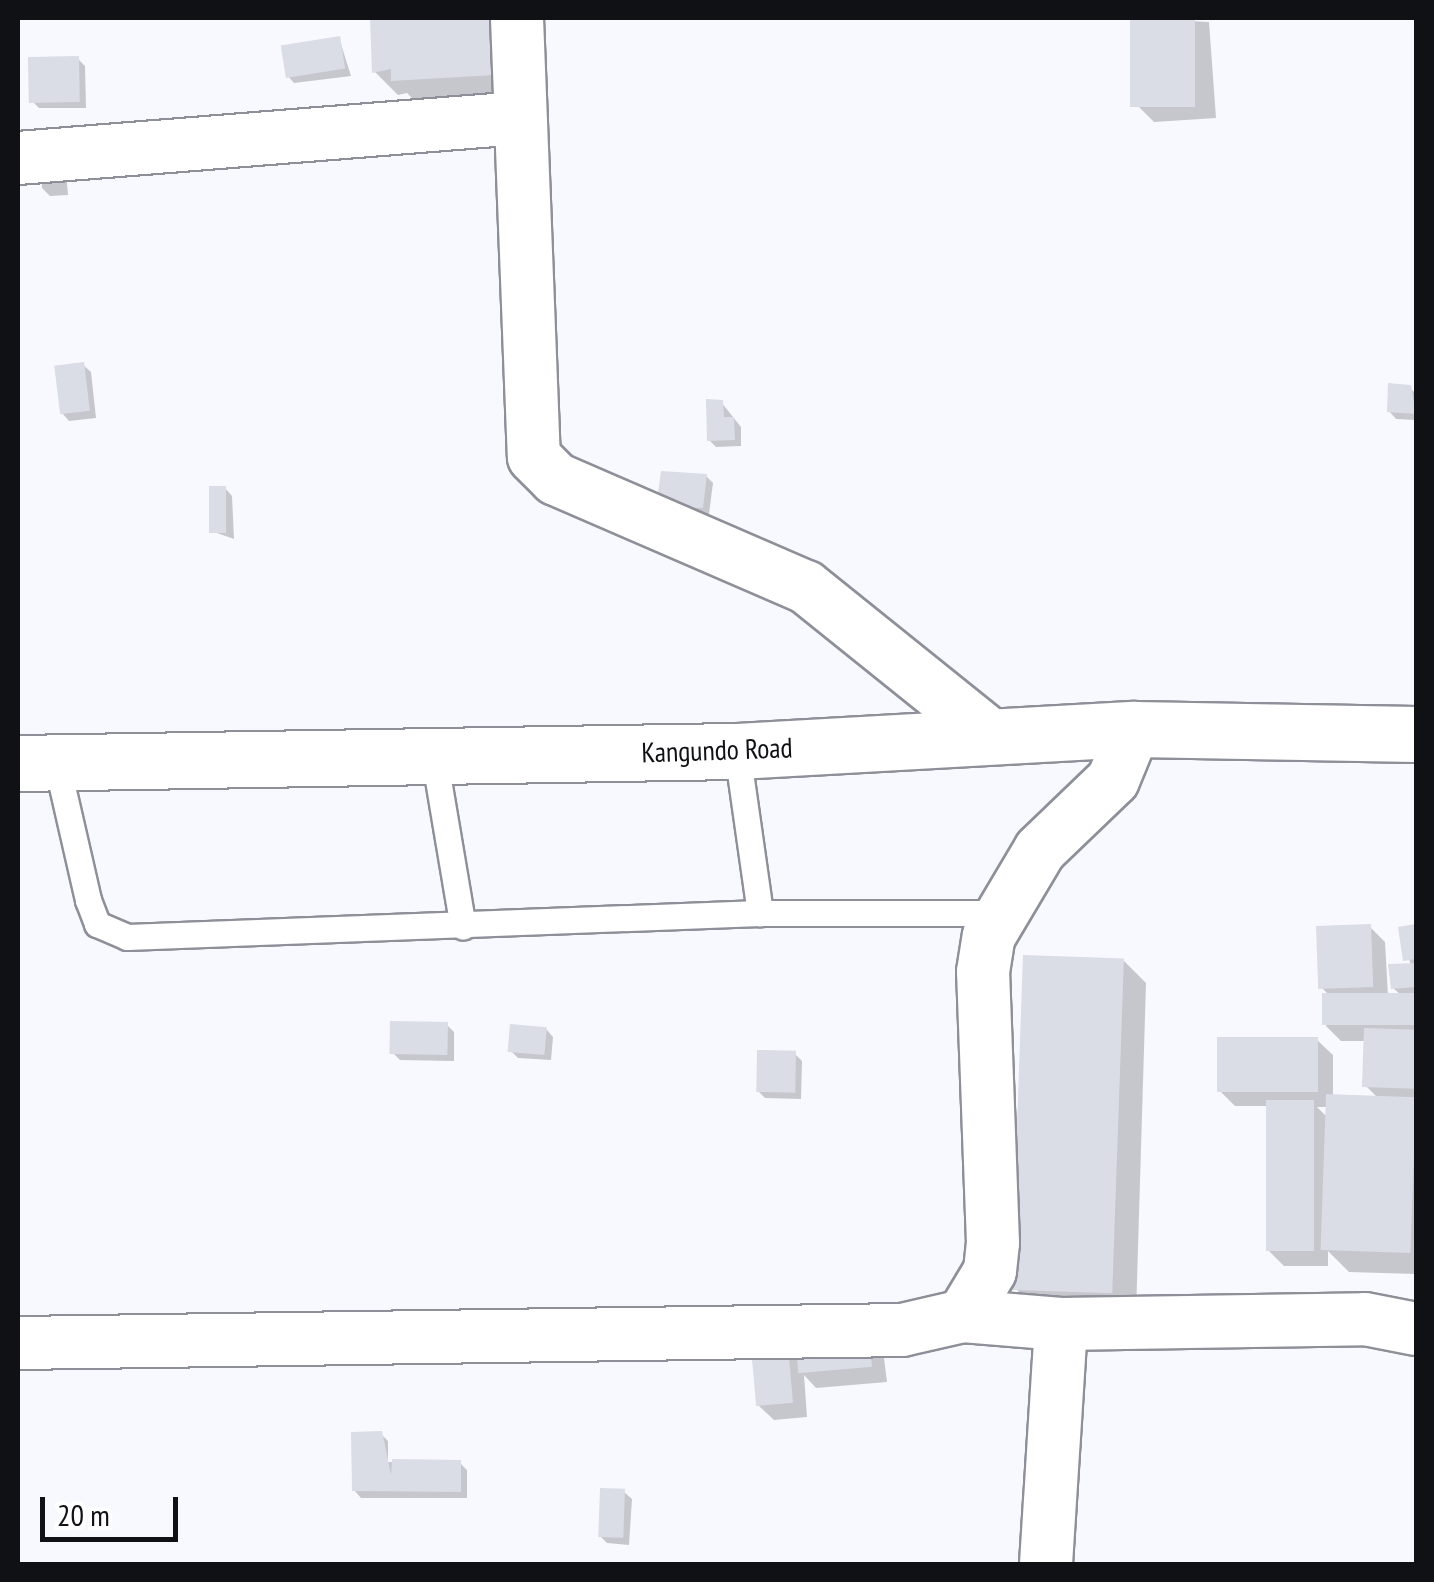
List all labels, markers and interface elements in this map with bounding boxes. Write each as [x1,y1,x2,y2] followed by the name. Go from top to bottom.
[641,731,793,769] street label: Kangundo Road
[45,1477,182,1539] scale bar
[57,1495,110,1534] text: 20 m

